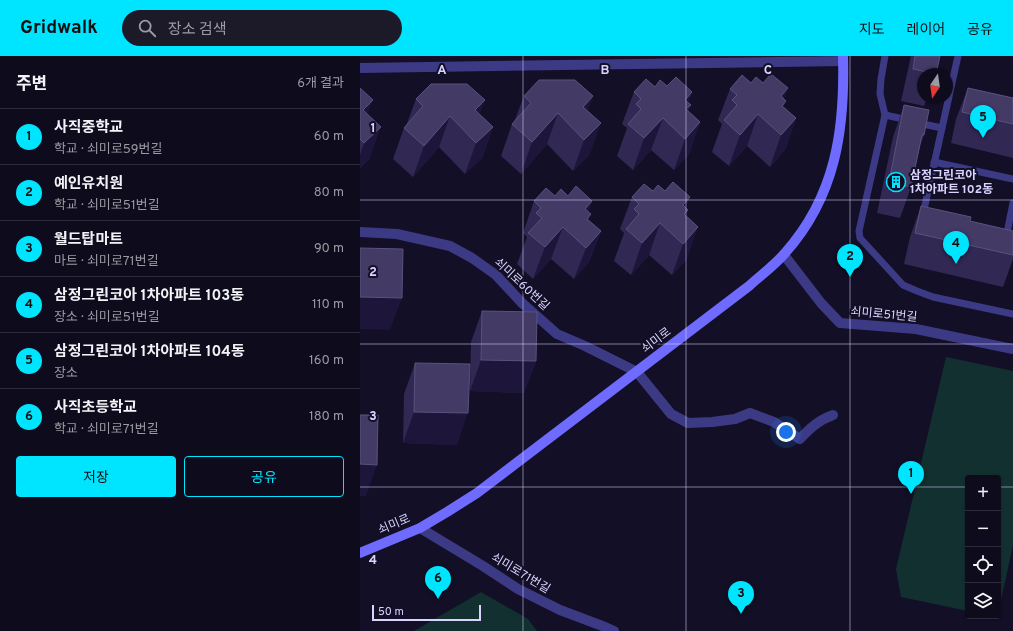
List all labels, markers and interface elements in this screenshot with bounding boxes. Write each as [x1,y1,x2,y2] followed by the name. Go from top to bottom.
[122,10,402,46] search box
[20,16,98,40] text: Gridwalk
[136,17,158,39] icon: search
[168,21,227,40] text: 장소 검색
[859,22,885,39] text: 지도
[907,22,945,39] text: 레이어
[967,22,993,39] text: 공유
[437,63,447,79] text: A
[601,63,610,79] text: B
[764,63,772,79] text: C
[917,68,953,104] north arrow
[16,74,47,96] text: 주변
[297,76,344,92] text: 6개 결과
[970,105,996,138] pin: 5
[54,119,123,138] text: 사직중학교
[370,121,376,137] text: 1
[26,129,32,145] text: 1
[314,129,344,145] text: 60 m
[54,142,162,158] text: 학교 · 쇠미로59번길
[910,168,993,198] place label: 삼정그린코아 1차아파트 102동
[885,171,907,193] building icon: 삼정그린코아 1차아파트 102동
[54,175,123,194] text: 예인유치원
[25,185,33,201] text: 2
[314,185,344,201] text: 80 m
[54,198,160,214] text: 학교 · 쇠미로51번길
[54,231,123,250] text: 월드탑마트
[943,231,969,264] pin: 4
[25,241,33,257] text: 3
[314,241,344,257] text: 90 m
[837,244,863,277] pin: 2
[54,254,159,270] text: 마트 · 쇠미로71번길
[490,255,552,314] street label: 쇠미로60번길
[369,265,377,281] text: 2
[54,287,244,306] text: 삼정그린코아 1차아파트 103동
[25,297,33,313] text: 4
[312,297,344,313] text: 110 m
[850,304,918,326] street label: 쇠미로51번길
[54,310,160,326] text: 장소 · 쇠미로51번길
[639,324,675,357] street label: 쇠미로
[54,343,245,362] text: 삼정그린코아 1차아파트 104동
[25,353,33,369] text: 5
[309,353,344,369] text: 160 m
[54,366,78,382] text: 장소
[54,399,137,418] text: 사직초등학교
[25,409,33,425] text: 6
[309,409,344,425] text: 180 m
[369,409,377,425] text: 3
[54,422,159,438] text: 학교 · 쇠미로71번길
[776,422,796,442] your location
[16,456,176,497] button: 저장
[184,456,344,497] button: 공유
[898,461,924,494] pin: 1
[965,475,1001,619] map controls
[965,475,1001,511] button: +
[376,511,413,539] street label: 쇠미로
[965,511,1001,547] button: −
[965,547,1001,583] button: locate
[488,550,553,598] street label: 쇠미로71번길
[369,553,377,569] text: 4
[425,566,451,599] pin: 6
[728,581,754,614] pin: 3
[965,583,1001,619] button: layers
[372,603,481,622] scale bar
[378,605,404,619] text: 50 m

